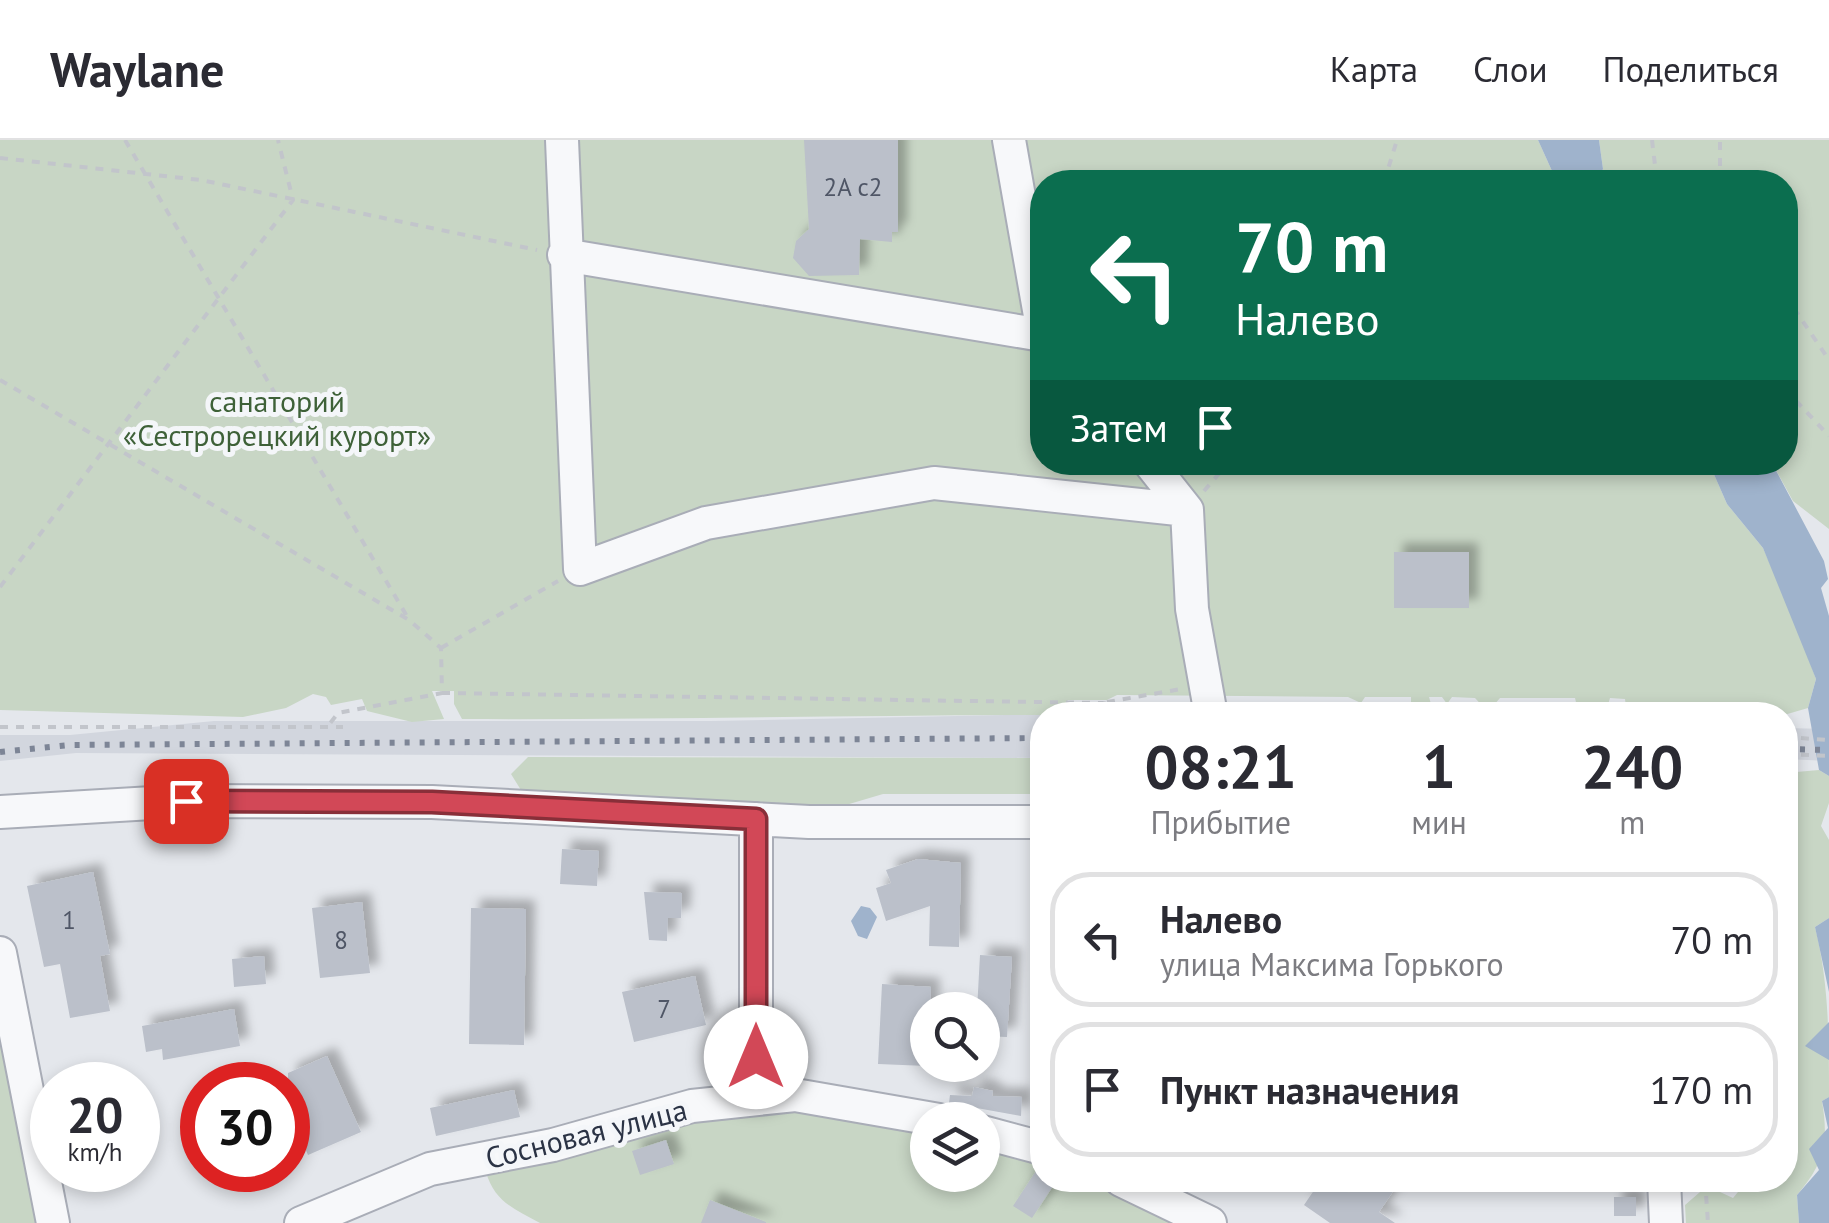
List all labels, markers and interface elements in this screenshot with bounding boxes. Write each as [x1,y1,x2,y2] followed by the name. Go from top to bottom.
[50,38,224,100] text: Waylane
[1330,46,1418,92] text: Карта
[1473,46,1548,92] text: Слои
[1603,46,1779,92] text: Поделиться
[824,171,882,203] house number: 2А с2
[1235,201,1388,291] text: 70 m
[1070,210,1200,340] icon: left
[1235,289,1380,347] text: Налево
[123,381,431,454] park label: санаторий «Сестрорецкий курорт»
[1188,400,1243,455] icon: arrive
[1070,403,1168,452] text: Затем
[1145,727,1297,805] text: 08:21
[1422,727,1456,805] text: 1
[1581,727,1683,805] text: 240
[144,759,229,844] pin
[159,774,214,829] icon: arrive
[1150,801,1291,843] text: Прибытие
[1411,801,1467,843] text: мин
[1619,801,1645,843] text: m
[1160,894,1282,943] text: Налево
[62,904,76,936] house number: 1
[1075,912,1130,967] icon: left
[1671,915,1753,964] text: 70 m
[334,924,348,956] house number: 8
[1160,943,1504,985] text: улица Максима Горького
[910,992,1000,1192] map controls
[910,992,1000,1082] button: search
[657,993,671,1025] house number: 7
[704,1005,808,1109] position arrow
[180,1062,310,1192] speed limit sign: 30
[1075,1062,1130,1117] icon: arrive
[1160,1065,1459,1114] text: Пункт назначения
[1650,1065,1753,1114] text: 170 m
[67,1082,123,1147] text: 20
[481,1089,691,1177] street label: Сосновая улица
[910,1102,1000,1192] button: layers
[68,1136,122,1168] text: km/h

